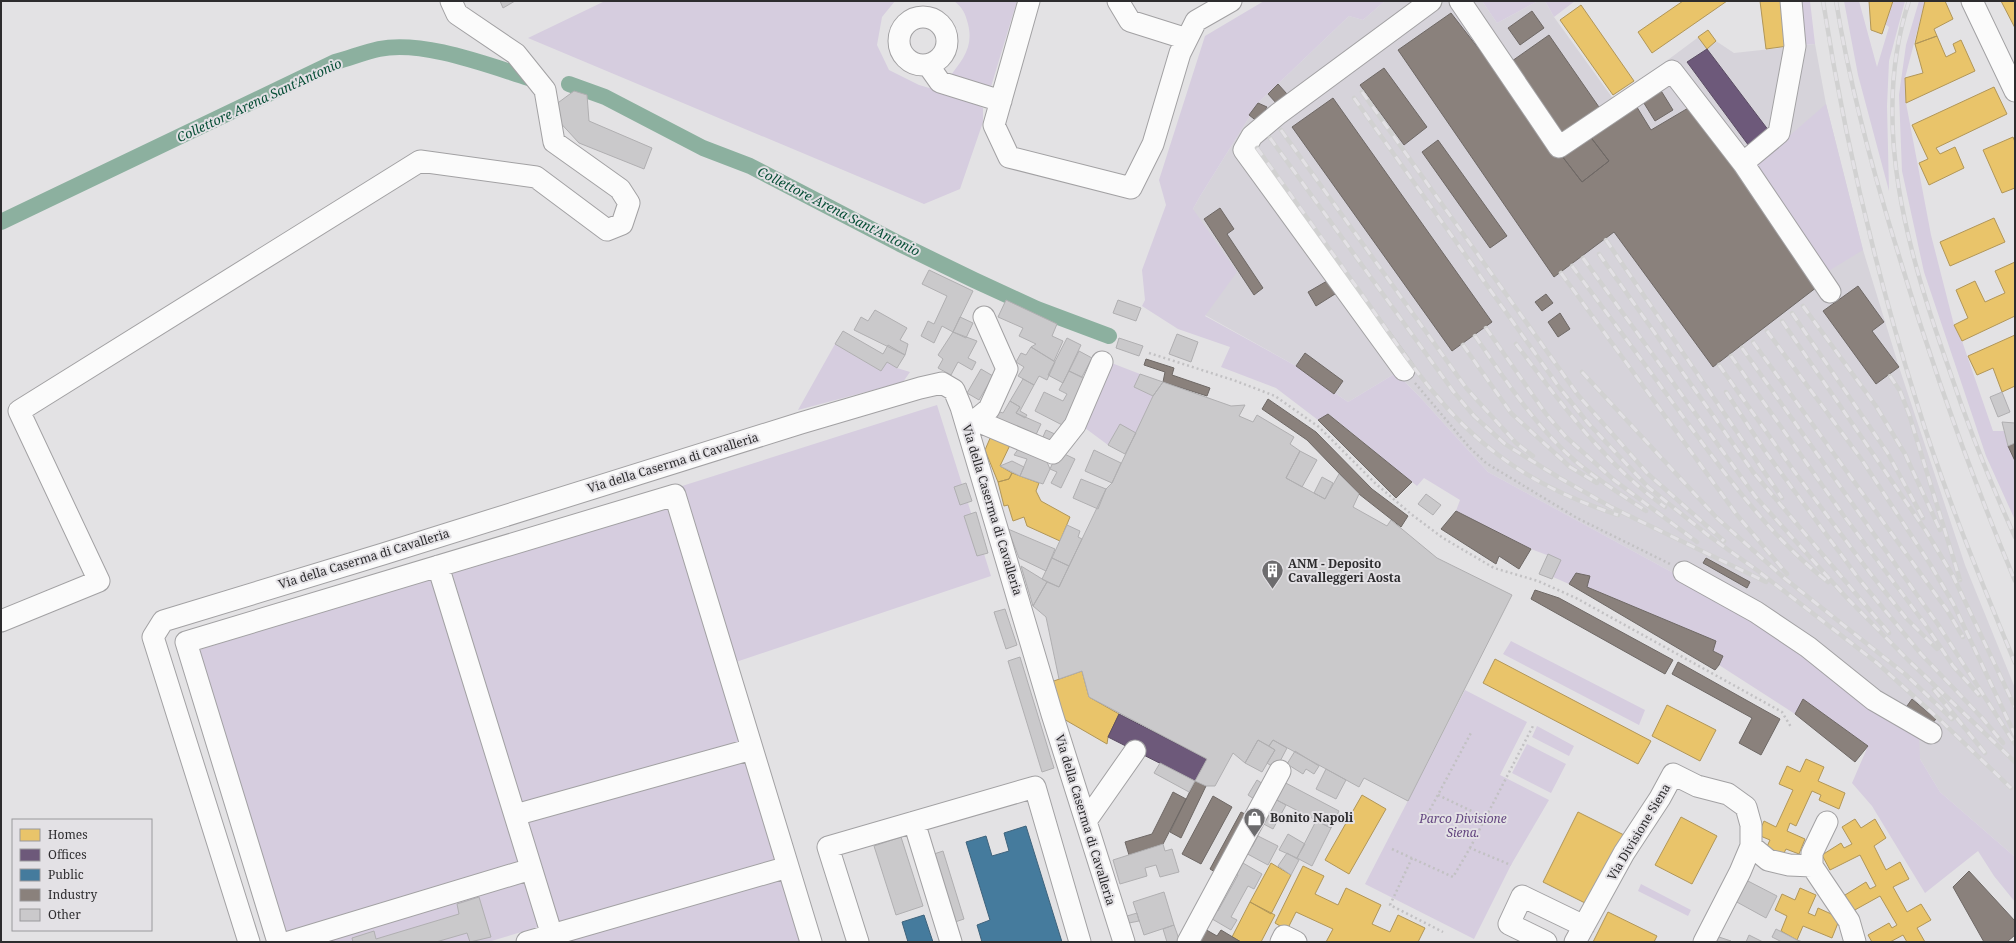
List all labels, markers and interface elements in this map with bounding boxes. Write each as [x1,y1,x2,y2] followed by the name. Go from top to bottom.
[174,54,344,146] water label: Collettore Arena Sant'Antonio
[755,162,923,260] water label: Collettore Arena Sant'Antonio
[958,422,1027,598] street label: Via della Caserma di Cavalleria
[585,428,761,497] street label: Via della Caserma di Cavalleria
[276,524,452,593] street label: Via della Caserma di Cavalleria
[1288,555,1401,586] place label: ANM - Deposito Cavalleggeri Aosta
[1260,558,1286,591] building icon: ANM - Deposito Cavalleggeri Aosta
[1051,732,1120,908] street label: Via della Caserma di Cavalleria
[1603,780,1674,883] street label: Via Divisione Siena
[1242,805,1268,838] shop icon: Bonito Napoli
[1270,809,1354,826] place label: Bonito Napoli
[1418,810,1507,841] park label: Parco Divisione Siena.
[12,819,152,931] legend
[48,826,88,843] text: Homes
[48,846,87,863] text: Offices
[48,866,84,883] text: Public
[48,886,97,903] text: Industry
[48,906,81,923] text: Other

